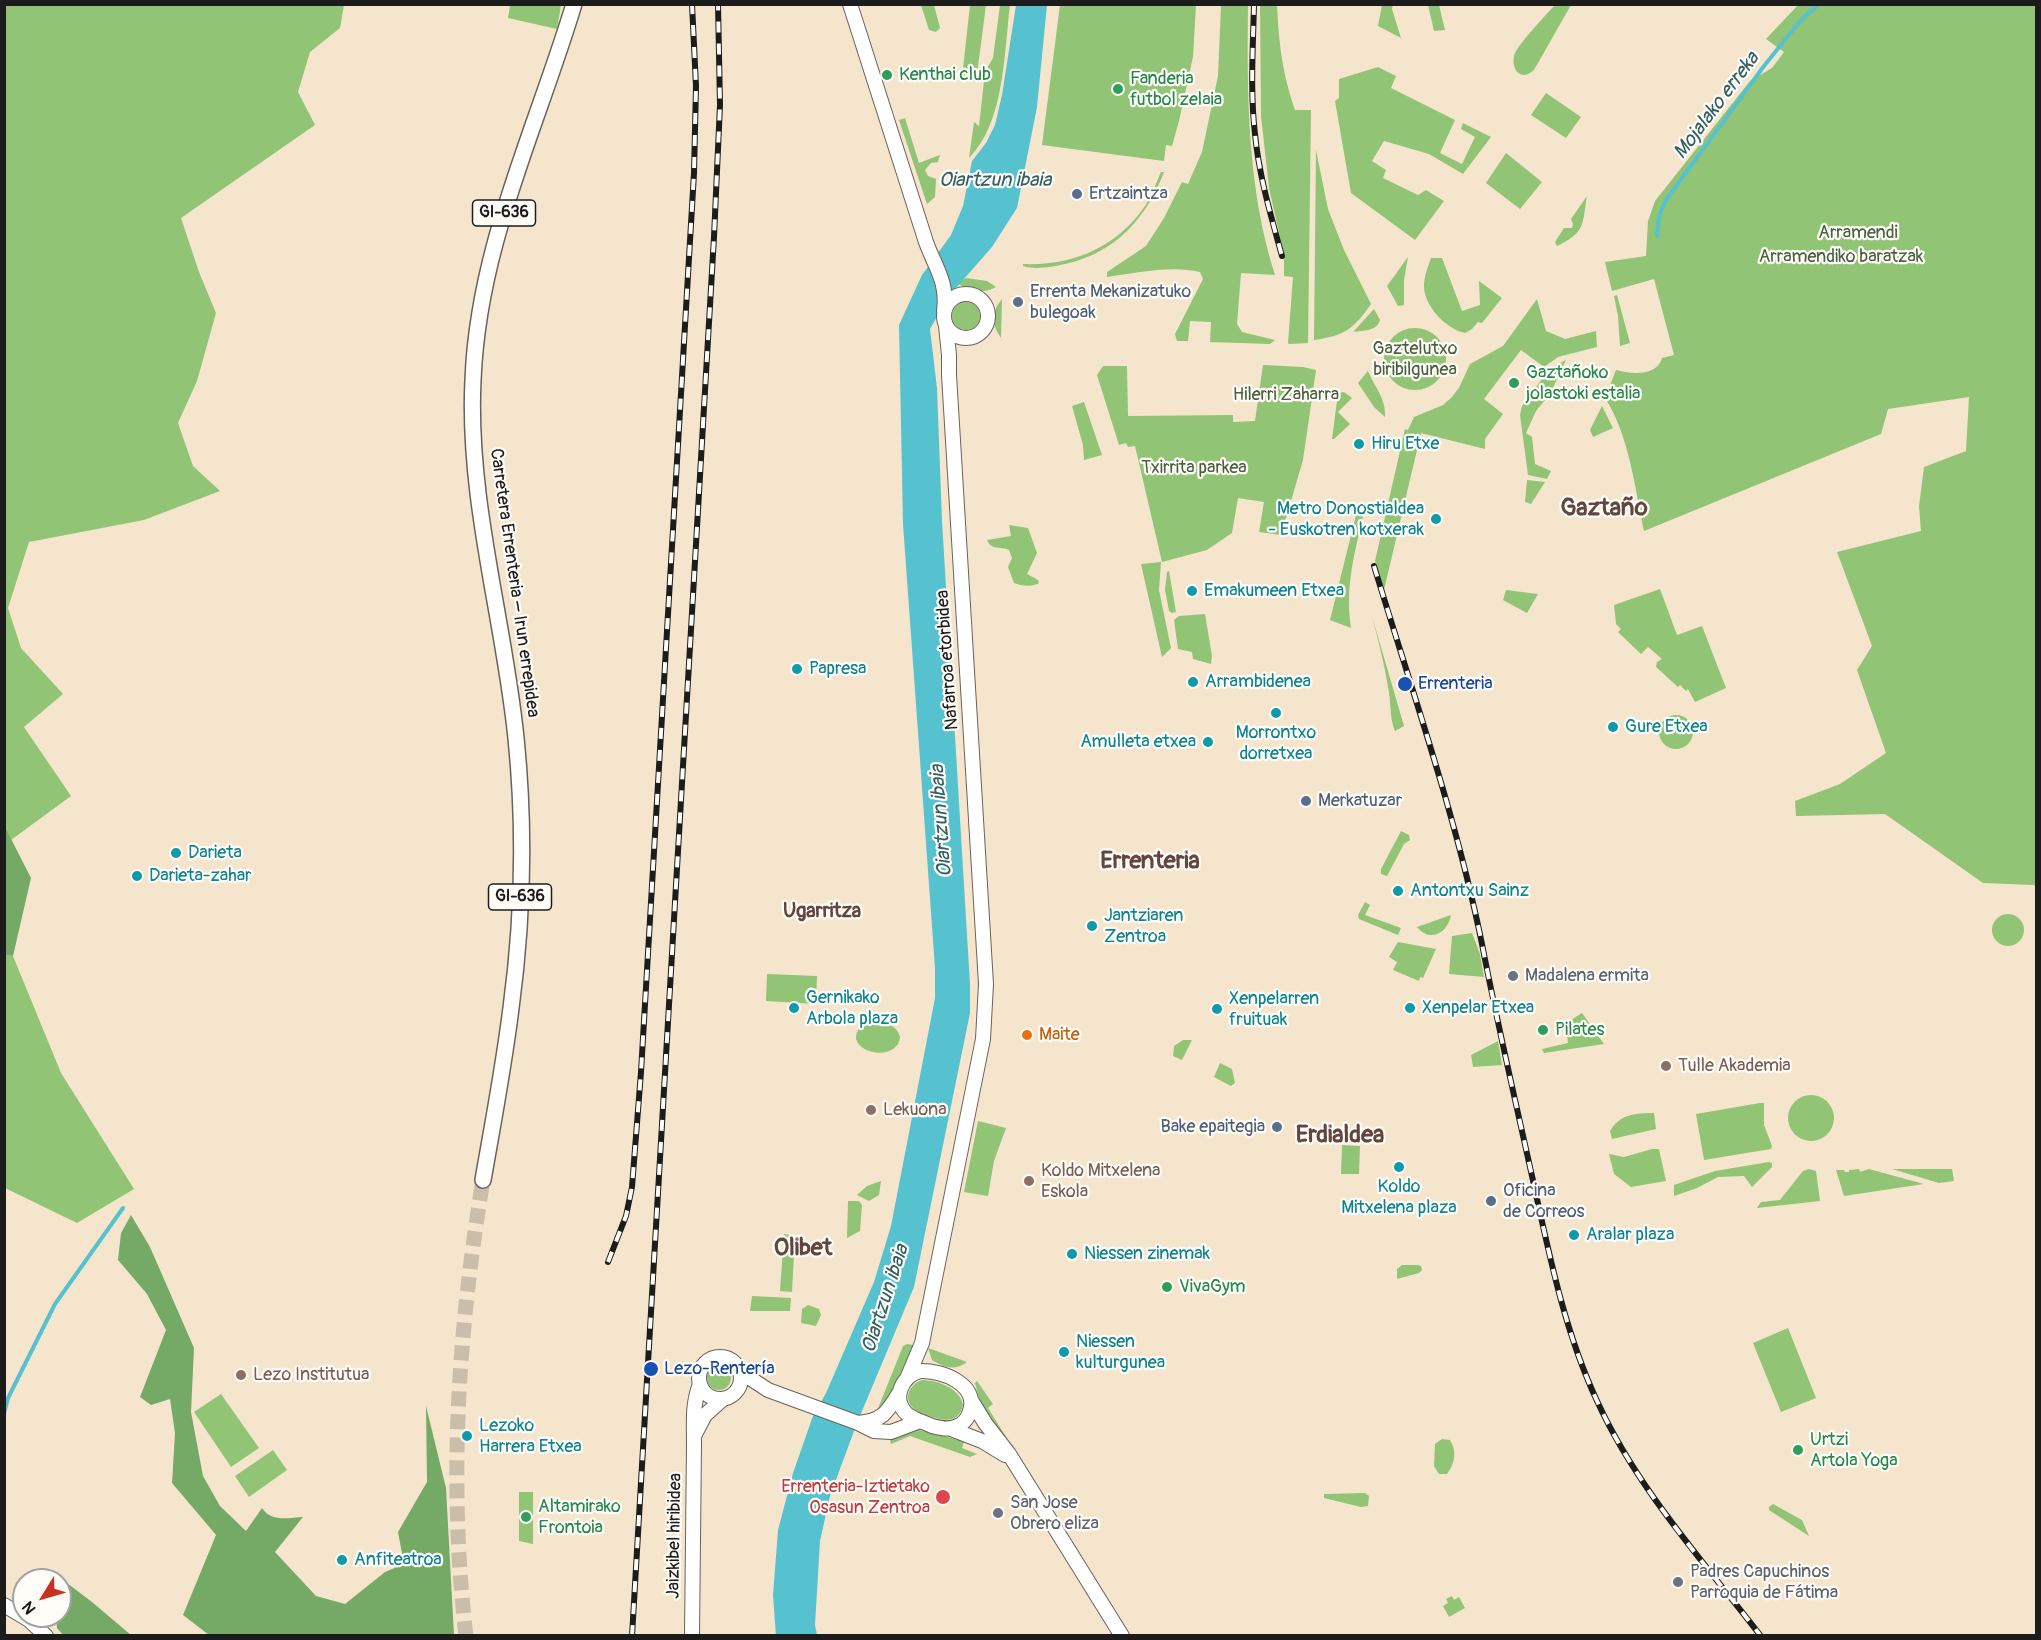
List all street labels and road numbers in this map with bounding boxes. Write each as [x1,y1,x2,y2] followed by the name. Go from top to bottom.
[472,200,536,226] road number: GI-636
[484,447,544,719] street label: Carretera Errenteria – Irun errepidea
[932,589,964,731] street label: Nafarroa etorbidea
[488,884,552,910] road number: GI-636
[663,1473,687,1599] street label: Jaizkibel hiribidea

